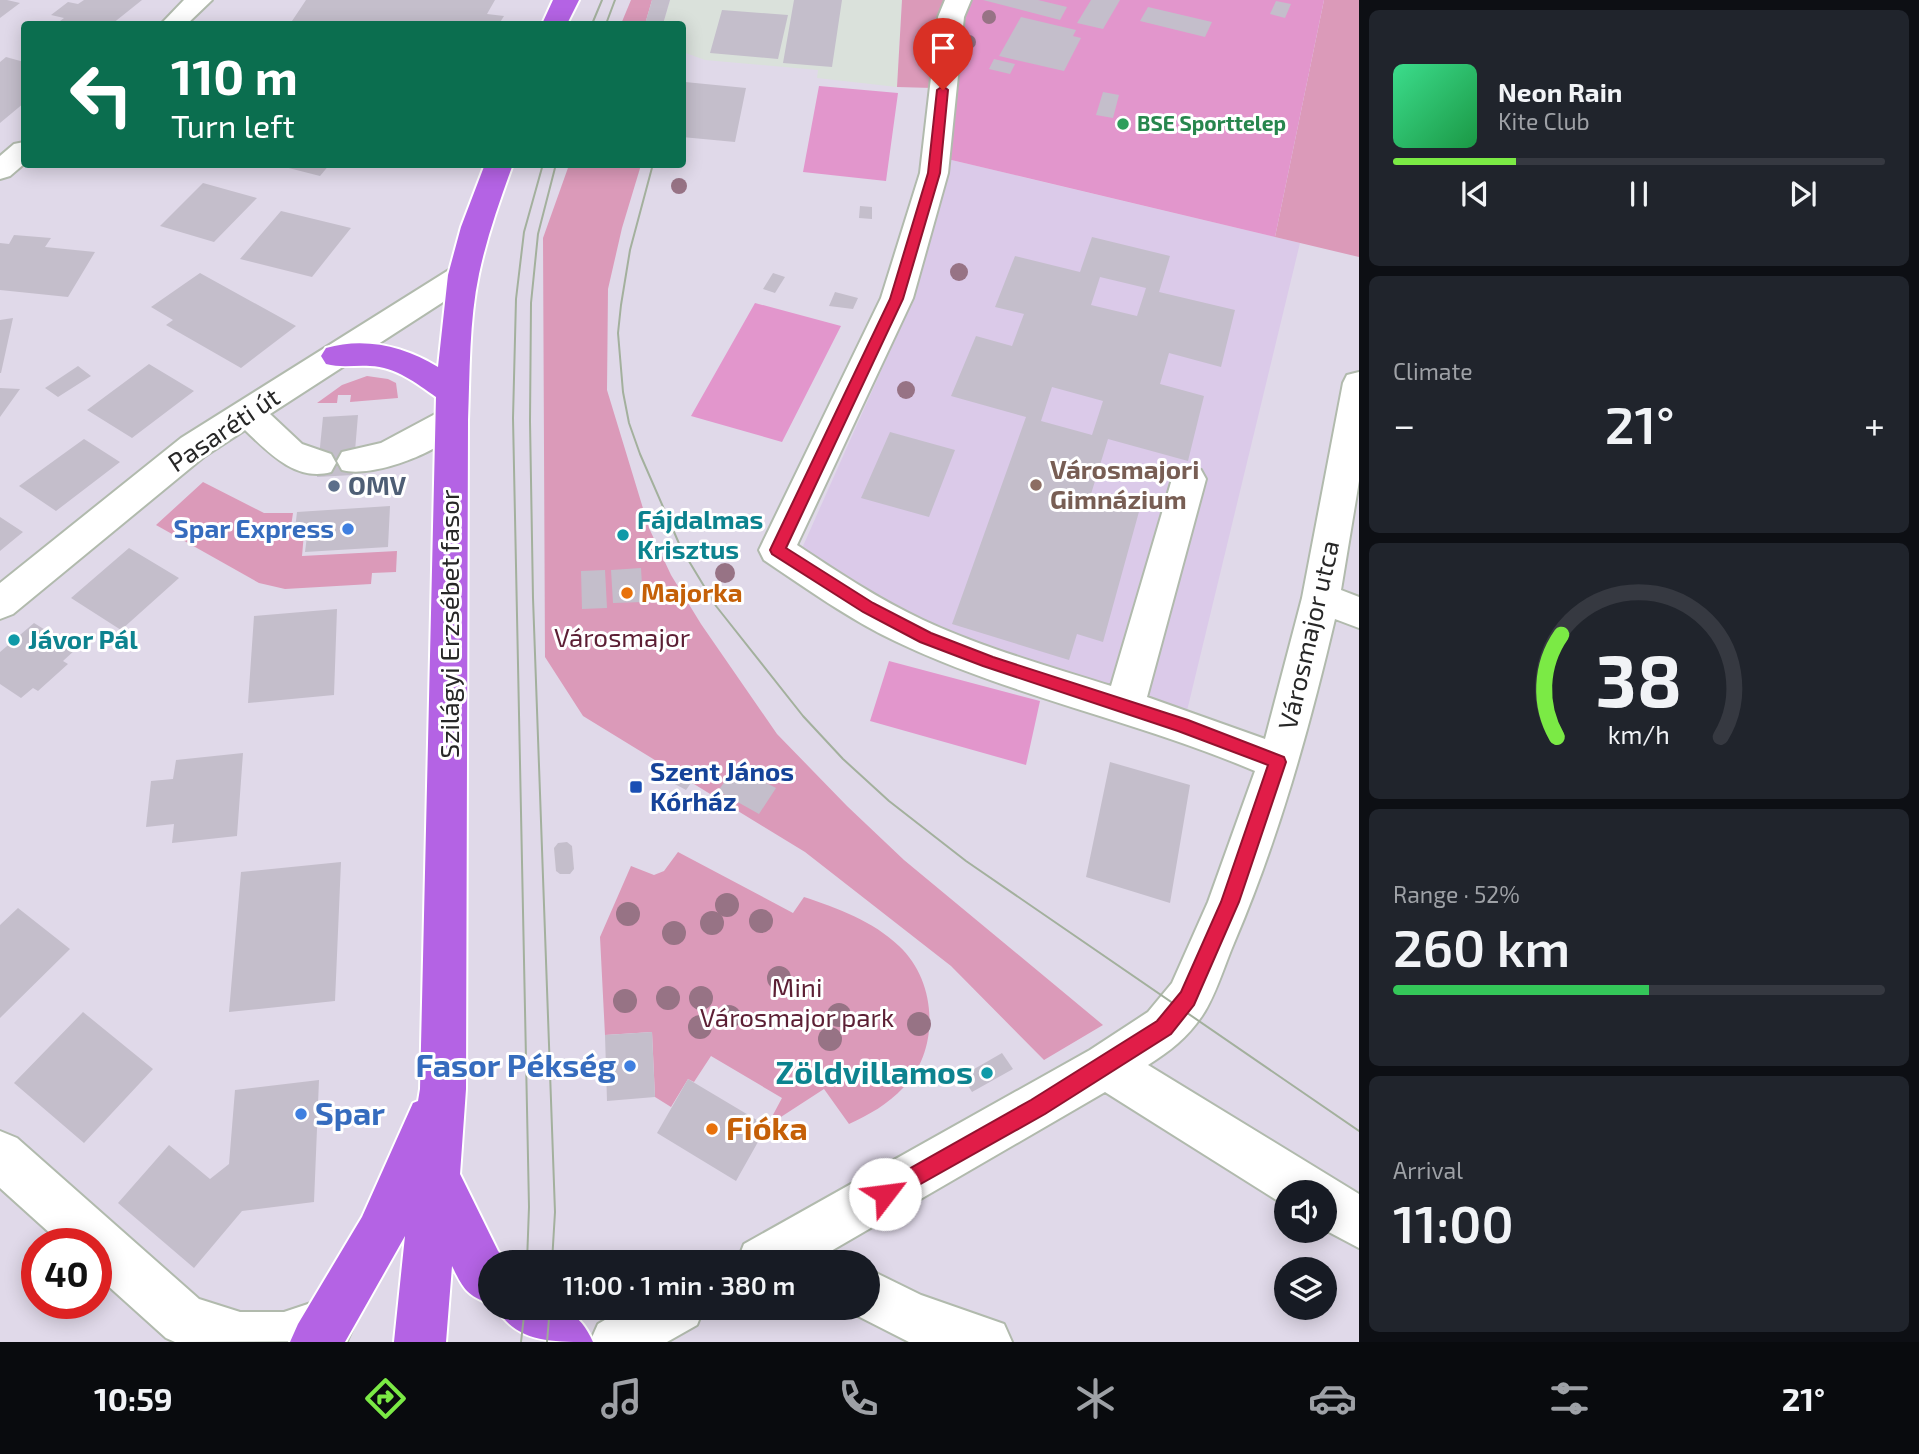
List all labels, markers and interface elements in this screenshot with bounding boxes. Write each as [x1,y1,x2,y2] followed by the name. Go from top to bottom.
[913,18,973,90] pin
[924,29,962,67] icon: arrive
[171,46,298,105] text: 110 m
[56,49,147,140] icon: left
[1498,76,1622,107] text: Neon Rain
[171,106,295,144] text: Turn left
[1498,107,1590,135] text: Kite Club
[1137,110,1286,135] place label: BSE Sporttelep
[1115,116,1131,132] marker: BSE Sporttelep
[1456,175,1494,213] icon: previous
[1620,175,1658,213] icon: pause
[1784,175,1822,213] icon: next
[1393,357,1473,385] text: Climate
[161,380,285,477] street label: Pasaréti út
[1605,392,1675,454] text: 21°
[1393,401,1415,447] text: −
[1864,401,1885,447] text: +
[1050,453,1199,514] place label: Városmajori Gimnázium
[348,469,407,500] place label: OMV
[1028,477,1044,493] marker: Városmajori Gimnázium
[326,478,342,494] marker: OMV
[433,490,464,758] street label: Szilágyi Erzsébet fasor
[637,503,763,564] place label: Fájdalmas Krisztus
[174,512,334,543] place label: Spar Express
[340,521,356,537] marker: Spar Express
[615,527,631,543] marker: Fájdalmas Krisztus
[1271,537,1344,732] street label: Városmajor utca
[641,576,743,607] place label: Majorka
[619,585,635,601] marker: Majorka
[554,621,690,652] park label: Városmajor
[28,623,138,654] place label: Jávor Pál
[6,632,22,648] marker: Jávor Pál
[1596,634,1682,722] text: 38
[1608,719,1670,749] text: km/h
[650,755,794,816] place label: Szent János Kórház
[628,779,644,795] marker: Szent János Kórház
[1393,880,1520,908] text: Range · 52%
[1393,915,1570,977] text: 260 km
[700,971,894,1032] park label: Mini Városmajor park
[416,1045,616,1083] place label: Fasor Pékség
[776,1052,973,1090] place label: Zöldvillamos
[622,1058,638,1074] marker: Fasor Pékség
[979,1065,995,1081] marker: Zöldvillamos
[315,1093,385,1131] place label: Spar
[293,1106,309,1122] marker: Spar
[726,1108,808,1146] place label: Fióka
[704,1121,720,1137] marker: Fióka
[1393,1156,1463,1184] text: Arrival
[848,1157,922,1231] position arrow
[1274,1180,1337,1320] map controls
[1274,1180,1337,1243] button: sound
[1393,1191,1514,1253] text: 11:00
[21,1228,112,1319] speed limit sign: 40
[1274,1257,1337,1320] button: layers
[563,1269,795,1300] text: 11:00 · 1 min · 380 m
[361,1374,410,1423] icon: directions
[597,1374,646,1423] icon: music
[834,1374,883,1423] icon: phone
[1071,1374,1120,1423] icon: climate
[1308,1374,1357,1423] icon: car
[1545,1374,1594,1423] icon: filters
[94,1379,173,1417] text: 10:59
[1782,1379,1825,1417] text: 21°

